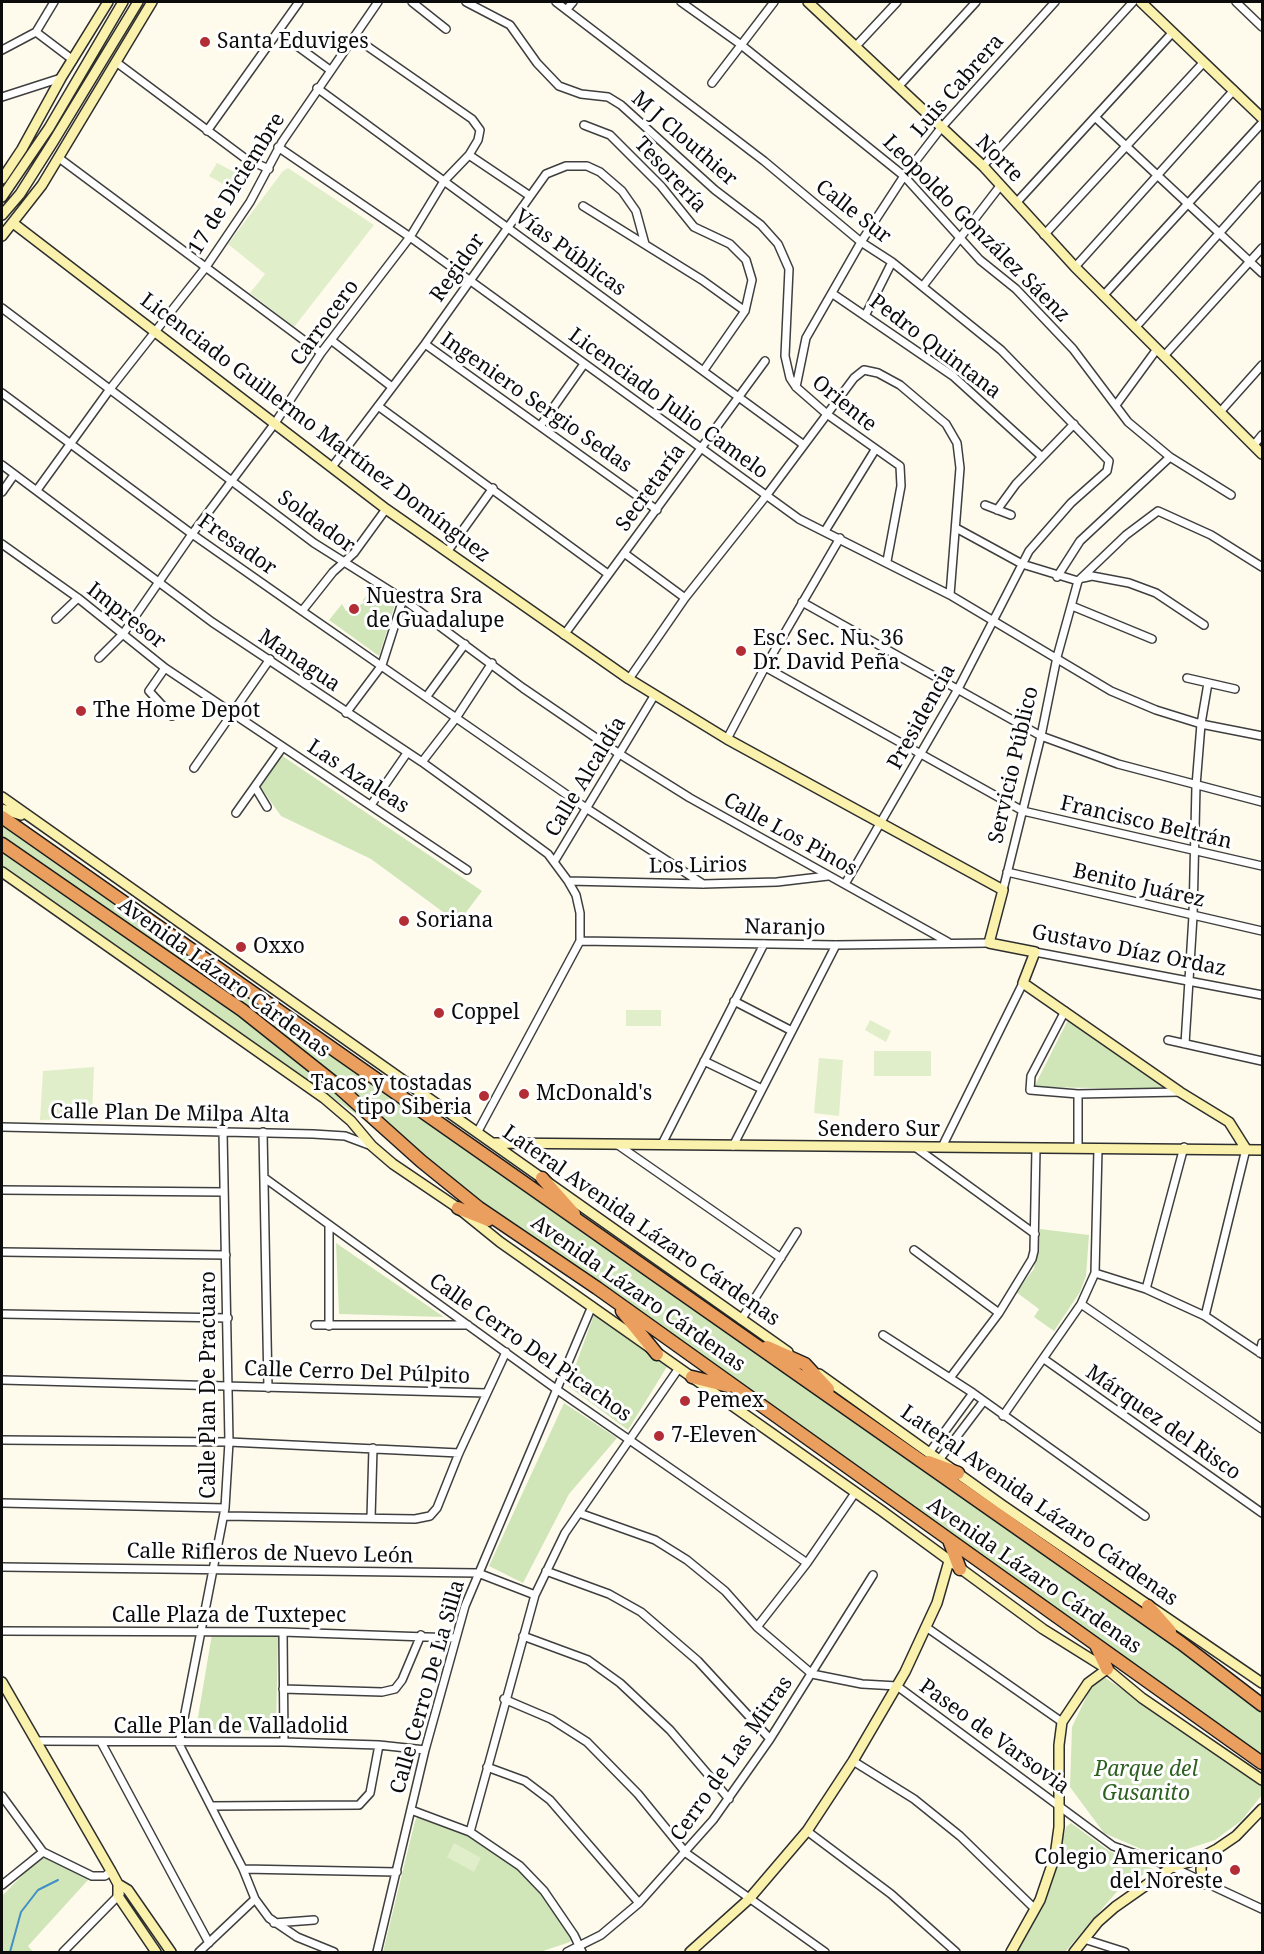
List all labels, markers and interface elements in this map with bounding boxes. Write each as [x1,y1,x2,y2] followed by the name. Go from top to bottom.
[217,29,369,55] place label: Santa Eduviges
[906,29,1010,143] street label: Luis Cabrera
[198,35,212,49] marker: Santa Eduviges
[626,86,742,192] street label: M J Clouthier
[183,108,291,260] street label: 17 de Diciembre
[877,130,1075,328] street label: Leopoldo González Sáenz
[970,130,1028,188] street label: Norte
[629,132,711,218] street label: Tesorería
[810,175,896,249] street label: Calle Sur
[509,204,631,302] street label: Vías Públicas
[425,229,491,307] street label: Regidor
[285,275,365,371] street label: Carrocero
[135,288,495,568] street label: Licenciado Guillermo Martínez Domínguez
[864,289,1006,405] street label: Pedro Quintana
[563,323,773,485] street label: Licenciado Julio Camelo
[435,327,637,479] street label: Ingeniero Sergio Sedas
[807,370,881,438] street label: Oriente
[611,439,691,537] street label: Secretaría
[272,485,360,559] street label: Soldador
[193,509,281,581] street label: Fresador
[82,577,170,655] street label: Impresor
[366,584,504,634] place label: Nuestra Sra de Guadalupe
[347,602,361,616] marker: Nuestra Sra de Guadalupe
[253,624,345,698] street label: Managua
[753,626,904,676] place label: Esc. Sec. Nu. 36 Dr. David Peña
[734,644,748,658] marker: Esc. Sec. Nu. 36 Dr. David Peña
[883,660,961,774] street label: Presidencia
[984,684,1044,846] street label: Servicio Público
[93,698,260,724] place label: The Home Depot
[74,704,88,718] marker: The Home Depot
[540,712,632,842] street label: Calle Alcaldía
[302,735,414,819] street label: Las Azaleas
[719,788,861,882] street label: Calle Los Pinos
[1058,791,1234,855] street label: Francisco Beltrán
[649,853,747,879] street label: Los Lirios
[1071,859,1207,913] street label: Benito Juárez
[113,893,335,1063] street label: Avenida Lázaro Cárdenas
[416,908,493,934] place label: Soriana
[397,914,411,928] marker: Soriana
[744,915,826,941] street label: Naranjo
[1030,920,1228,982] street label: Gustavo Díaz Ordaz
[253,934,305,960] place label: Oxxo
[234,940,248,954] marker: Oxxo
[451,1000,520,1026] place label: Coppel
[432,1006,446,1020] marker: Coppel
[311,1071,472,1121] place label: Tacos y tostadas tipo Siberia
[536,1081,652,1107] place label: McDonald's
[517,1087,531,1101] marker: McDonald's
[477,1089,491,1103] marker: Tacos y tostadas tipo Siberia
[50,1099,290,1129] street label: Calle Plan De Milpa Alta
[818,1117,940,1143] street label: Sendero Sur
[498,1120,784,1332] street label: Lateral Avenida Lázaro Cárdenas
[526,1210,750,1378] street label: Avenida Lázaro Cárdenas
[424,1269,636,1427] street label: Calle Cerro Del Picachos
[196,1271,222,1499] street label: Calle Plan De Pracuaro
[244,1356,470,1390] street label: Calle Cerro Del Púlpito
[1081,1360,1245,1486] street label: Márquez del Risco
[697,1388,764,1414] place label: Pemex
[678,1394,692,1408] marker: Pemex
[896,1400,1182,1612] street label: Lateral Avenida Lázaro Cárdenas
[671,1423,757,1449] place label: 7-Eleven
[652,1429,666,1443] marker: 7-Eleven
[922,1492,1146,1660] street label: Avenida Lázaro Cárdenas
[126,1539,414,1569] street label: Calle Rifleros de Nuevo León
[385,1577,471,1797] street label: Calle Cerro De La Silla
[112,1603,346,1629] street label: Calle Plaza de Tuxtepec
[666,1672,798,1846] street label: Cerro de Las Mitras
[914,1674,1074,1800] street label: Paseo de Varsovia
[114,1714,348,1740] street label: Calle Plan de Valladolid
[1094,1757,1198,1807] park label: Parque del Gusanito
[1034,1845,1223,1895] place label: Colegio Americano del Noreste
[1228,1863,1242,1877] marker: Colegio Americano del Noreste

